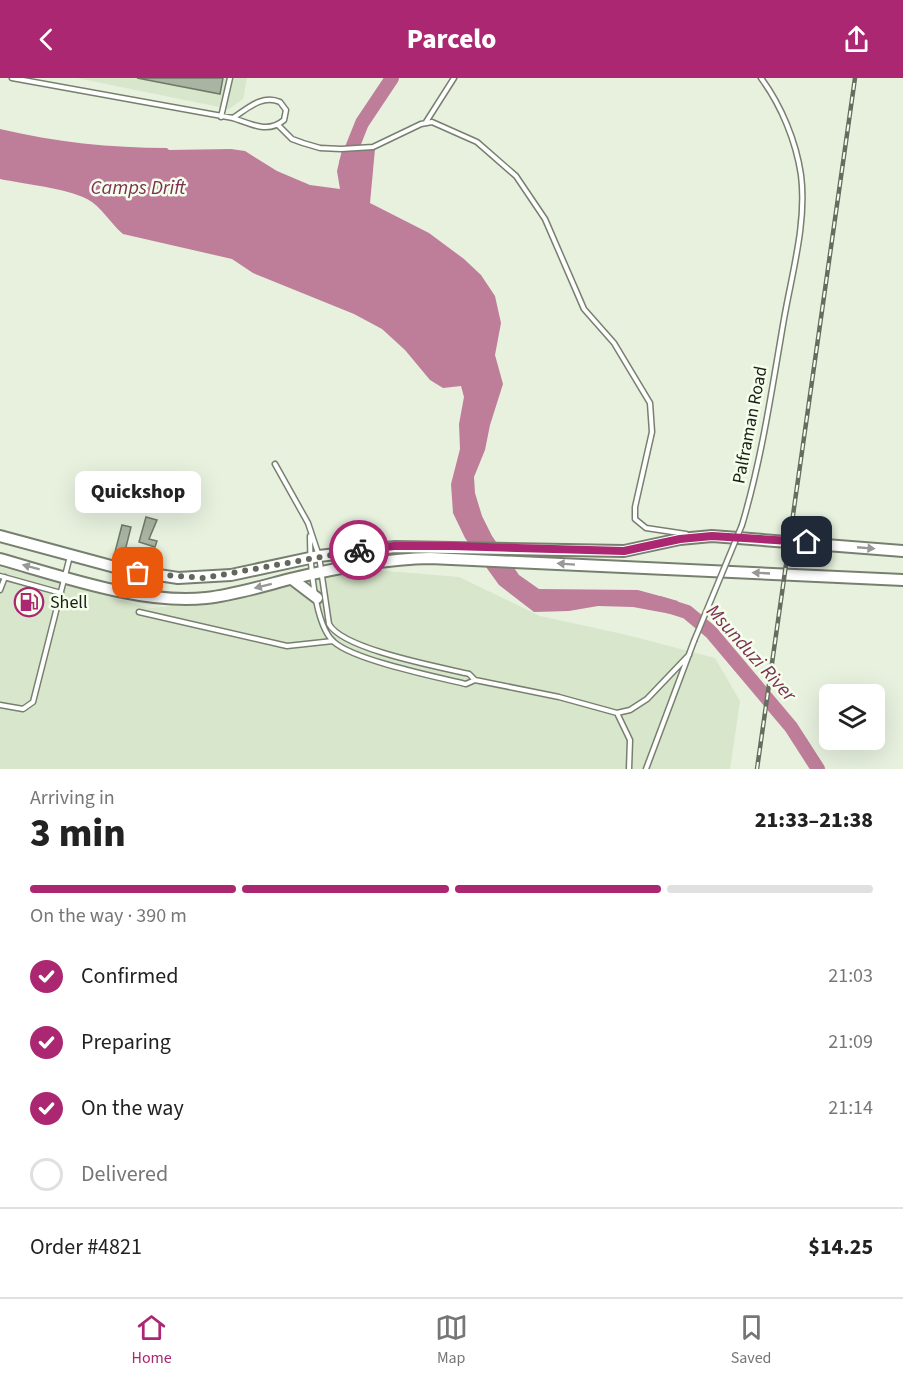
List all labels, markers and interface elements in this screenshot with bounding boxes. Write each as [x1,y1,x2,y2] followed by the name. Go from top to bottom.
[407,20,496,59] text: Parcelo
[30,23,63,56] icon: back
[840,23,873,56] icon: share
[90,174,186,202] water label: Camps Drift
[726,364,774,486] street label: Palframan Road
[75,471,201,513] callout: Quickshop
[91,478,185,506] text: Quickshop
[781,516,832,567] pin
[329,520,389,580] courier
[790,525,823,558] icon: home
[343,534,376,567] icon: bike
[856,543,875,553] one-way arrow
[112,547,163,598] pin
[121,556,154,589] icon: bag
[556,560,575,569] one-way arrow
[22,562,41,572] one-way arrow
[751,569,770,578] one-way arrow
[254,581,272,591] one-way arrow
[13,586,45,618] fuel station icon: Shell
[50,590,88,615] place label: Shell
[700,598,803,709] water label: Msunduzi River
[819,684,885,750] map controls
[819,684,885,750] button: layers
[30,784,115,812] text: Arriving in
[755,804,873,836] text: 21:33–21:38
[30,806,126,862] text: 3 min
[30,902,187,930] text: On the way · 390 m
[30,960,63,993] icon: check
[81,960,178,992] text: Confirmed
[828,962,873,990] text: 21:03
[30,1026,63,1059] icon: check
[81,1026,171,1058] text: Preparing
[828,1028,873,1056] text: 21:09
[30,1092,63,1125] icon: check
[81,1092,184,1124] text: On the way
[828,1094,873,1122] text: 21:14
[81,1158,168,1190] text: Delivered
[30,1231,142,1263] text: Order #4821
[808,1231,873,1263] text: $14.25
[131,1311,172,1369] tab: Home
[435,1311,468,1369] tab: Map
[731,1311,772,1369] tab: Saved

